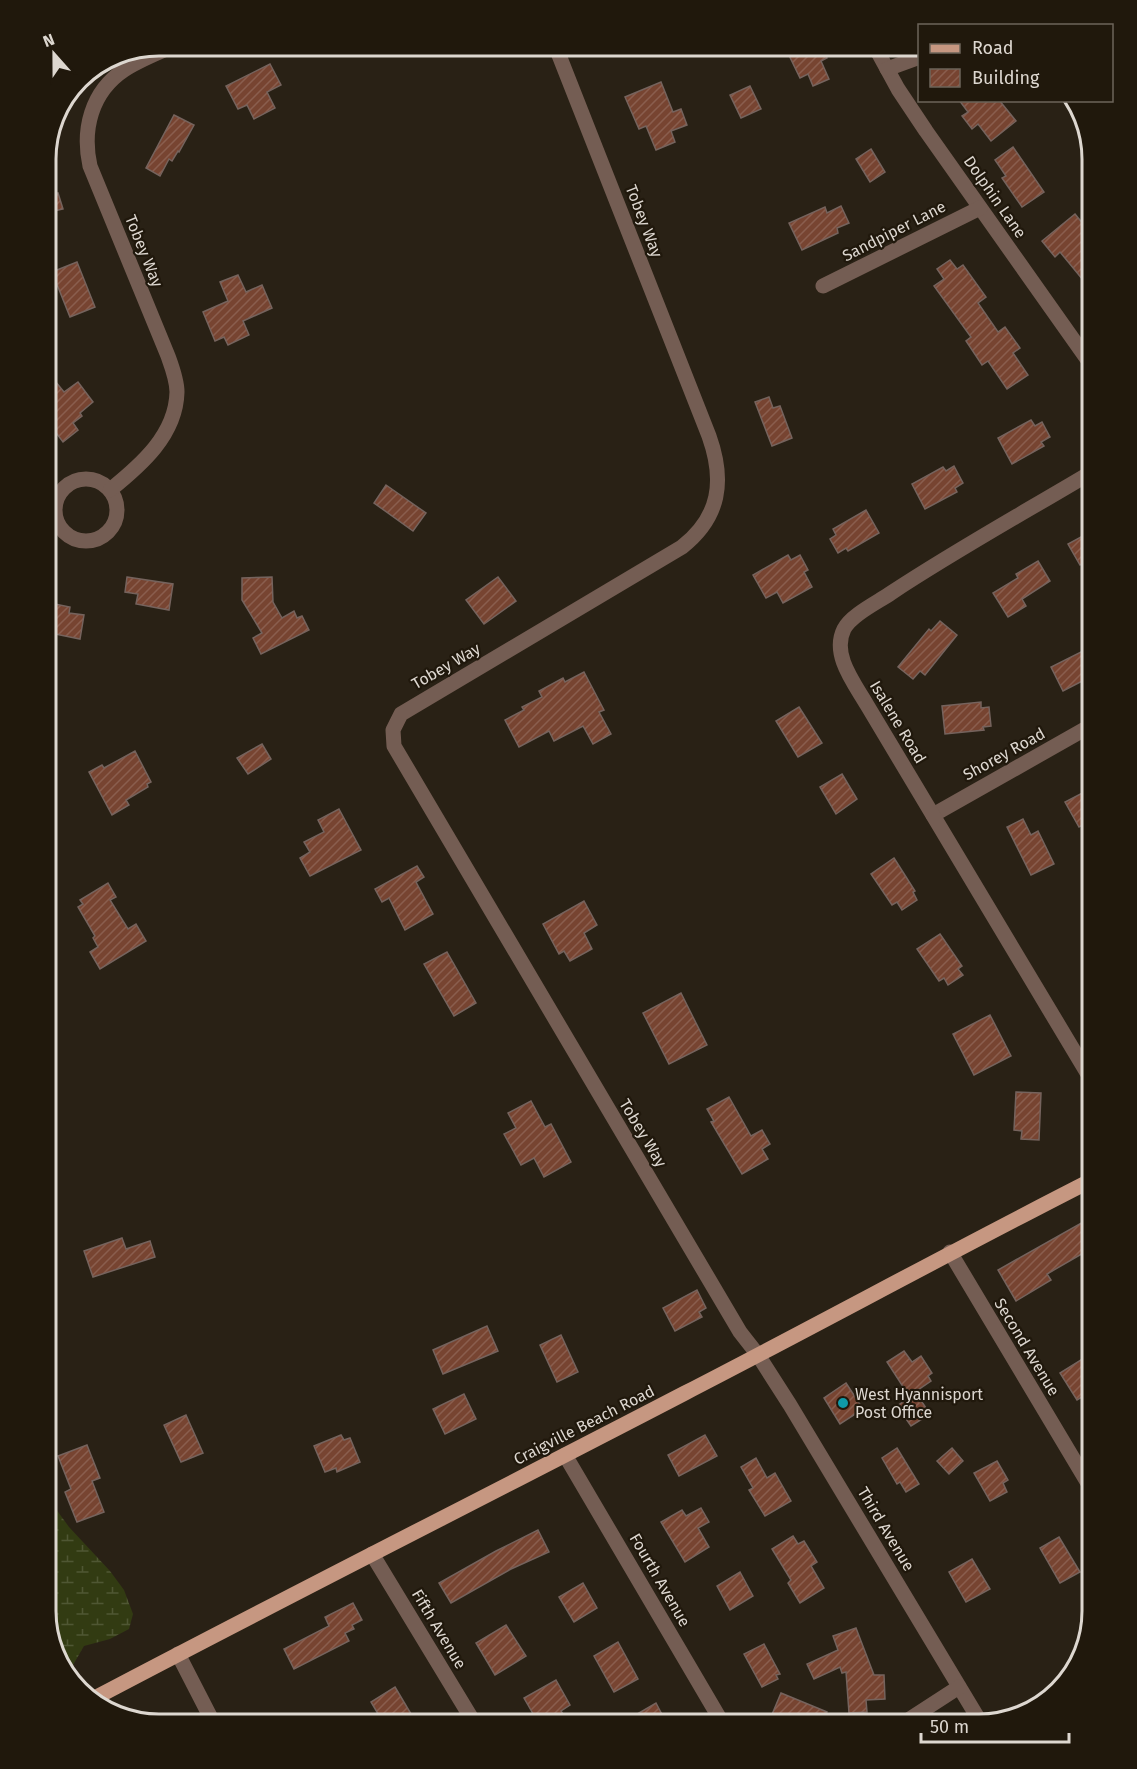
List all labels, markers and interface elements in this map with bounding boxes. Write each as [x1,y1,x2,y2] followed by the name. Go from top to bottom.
[24,24,84,84] north arrow
[918,24,1113,102] legend
[40,30,57,51] text: N
[972,37,1014,59] text: Road
[972,67,1040,89] text: Building
[960,152,1030,242] street label: Dolphin Lane
[621,182,667,260] street label: Tobey Way
[839,197,949,265] street label: Sandpiper Lane
[121,212,167,290] street label: Tobey Way
[408,639,484,693] street label: Tobey Way
[866,677,930,767] street label: Isalene Road
[960,724,1048,784] street label: Shorey Road
[615,1095,671,1171] street label: Tobey Way
[990,1295,1064,1399] street label: Second Avenue
[510,1381,658,1469] street label: Craigville Beach Road
[855,1385,983,1422] place label: West Hyannisport Post Office
[836,1396,850,1410] marker: West Hyannisport Post Office
[853,1483,919,1575] street label: Third Avenue
[626,1530,694,1630] street label: Fourth Avenue
[408,1586,470,1672] street label: Fifth Avenue
[921,1706,1070,1744] scale bar
[930,1716,969,1738] text: 50 m

